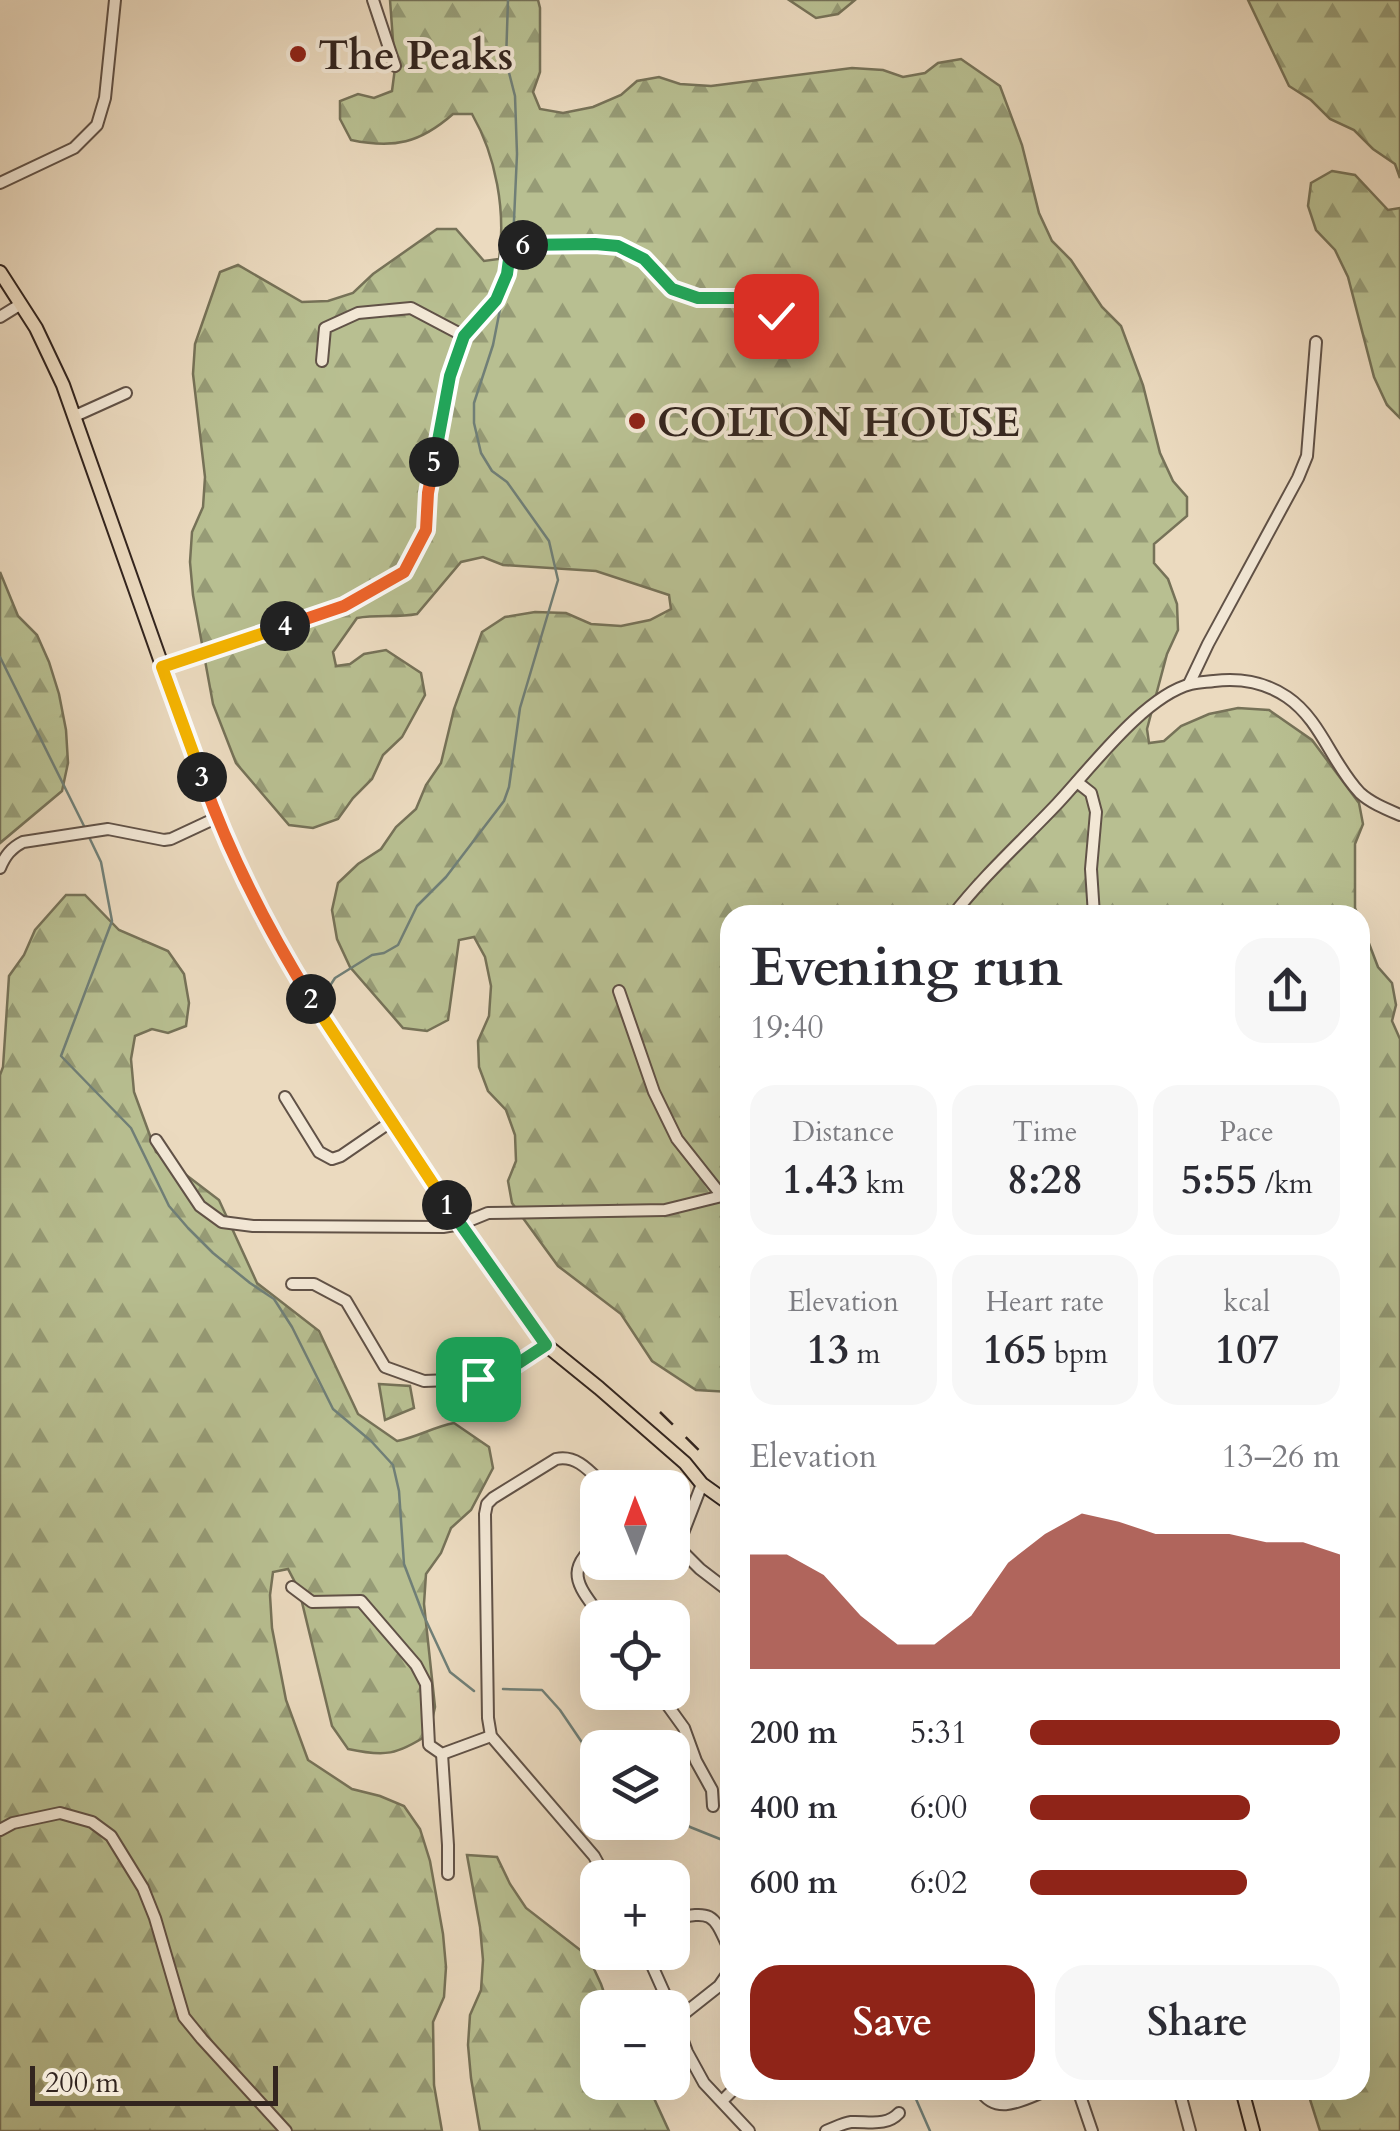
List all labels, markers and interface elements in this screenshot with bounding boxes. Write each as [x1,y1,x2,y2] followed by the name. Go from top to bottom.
[318,27,513,84] place label: The Peaks
[287,43,309,65] marker: The Peaks
[498,220,548,270] pin: 6
[516,226,530,264] text: 6
[734,274,819,359] pin
[749,289,804,344] icon: check
[657,394,1020,451] place label: COLTON HOUSE
[626,410,648,432] marker: COLTON HOUSE
[409,437,459,487] pin: 5
[427,443,441,481] text: 5
[260,601,310,651] pin: 4
[278,607,292,645] text: 4
[177,752,227,802] pin: 3
[195,758,209,796] text: 3
[750,931,1063,1005] text: Evening run
[1235,938,1340,1043] button: share
[286,974,336,1024] pin: 2
[304,980,318,1018] text: 2
[750,1006,824,1050] text: 19:40
[792,1113,895,1151] text: Distance
[1013,1113,1077,1151] text: Time
[1220,1113,1274,1151] text: Pace
[782,1151,859,1208] text: 1.43
[1007,1151,1083,1208] text: 8:28
[1181,1151,1257,1208] text: 5:55
[859,1165,905,1203] text: km
[1257,1165,1313,1203] text: /km
[422,1180,472,1230] pin: 1
[440,1186,454,1224] text: 1
[788,1283,899,1321] text: Elevation
[986,1283,1104,1321] text: Heart rate
[1223,1283,1270,1321] text: kcal
[806,1321,849,1378] text: 13
[982,1321,1047,1378] text: 165
[1214,1321,1279,1378] text: 107
[849,1335,880,1373] text: m
[1047,1335,1108,1373] text: bpm
[436,1337,521,1422] pin
[451,1352,506,1407] icon: arrive
[750,1435,877,1479] text: Elevation
[1221,1435,1340,1479] text: 13–26 m
[580,1470,690,1580] north arrow
[580,1470,690,2100] map controls
[580,1600,690,1710] button: locate
[750,1711,837,1755] text: 200 m
[910,1711,967,1755] text: 5:31
[580,1730,690,1840] button: layers
[750,1786,837,1830] text: 400 m
[910,1786,967,1830] text: 6:00
[580,1860,690,1970] button: +
[750,1861,837,1905] text: 600 m
[910,1861,967,1905] text: 6:02
[750,1965,1035,2080] button: Save
[1055,1965,1340,2080] button: Share
[580,1990,690,2100] button: −
[30,2061,278,2106] scale bar
[45,2064,119,2102] text: 200 m

